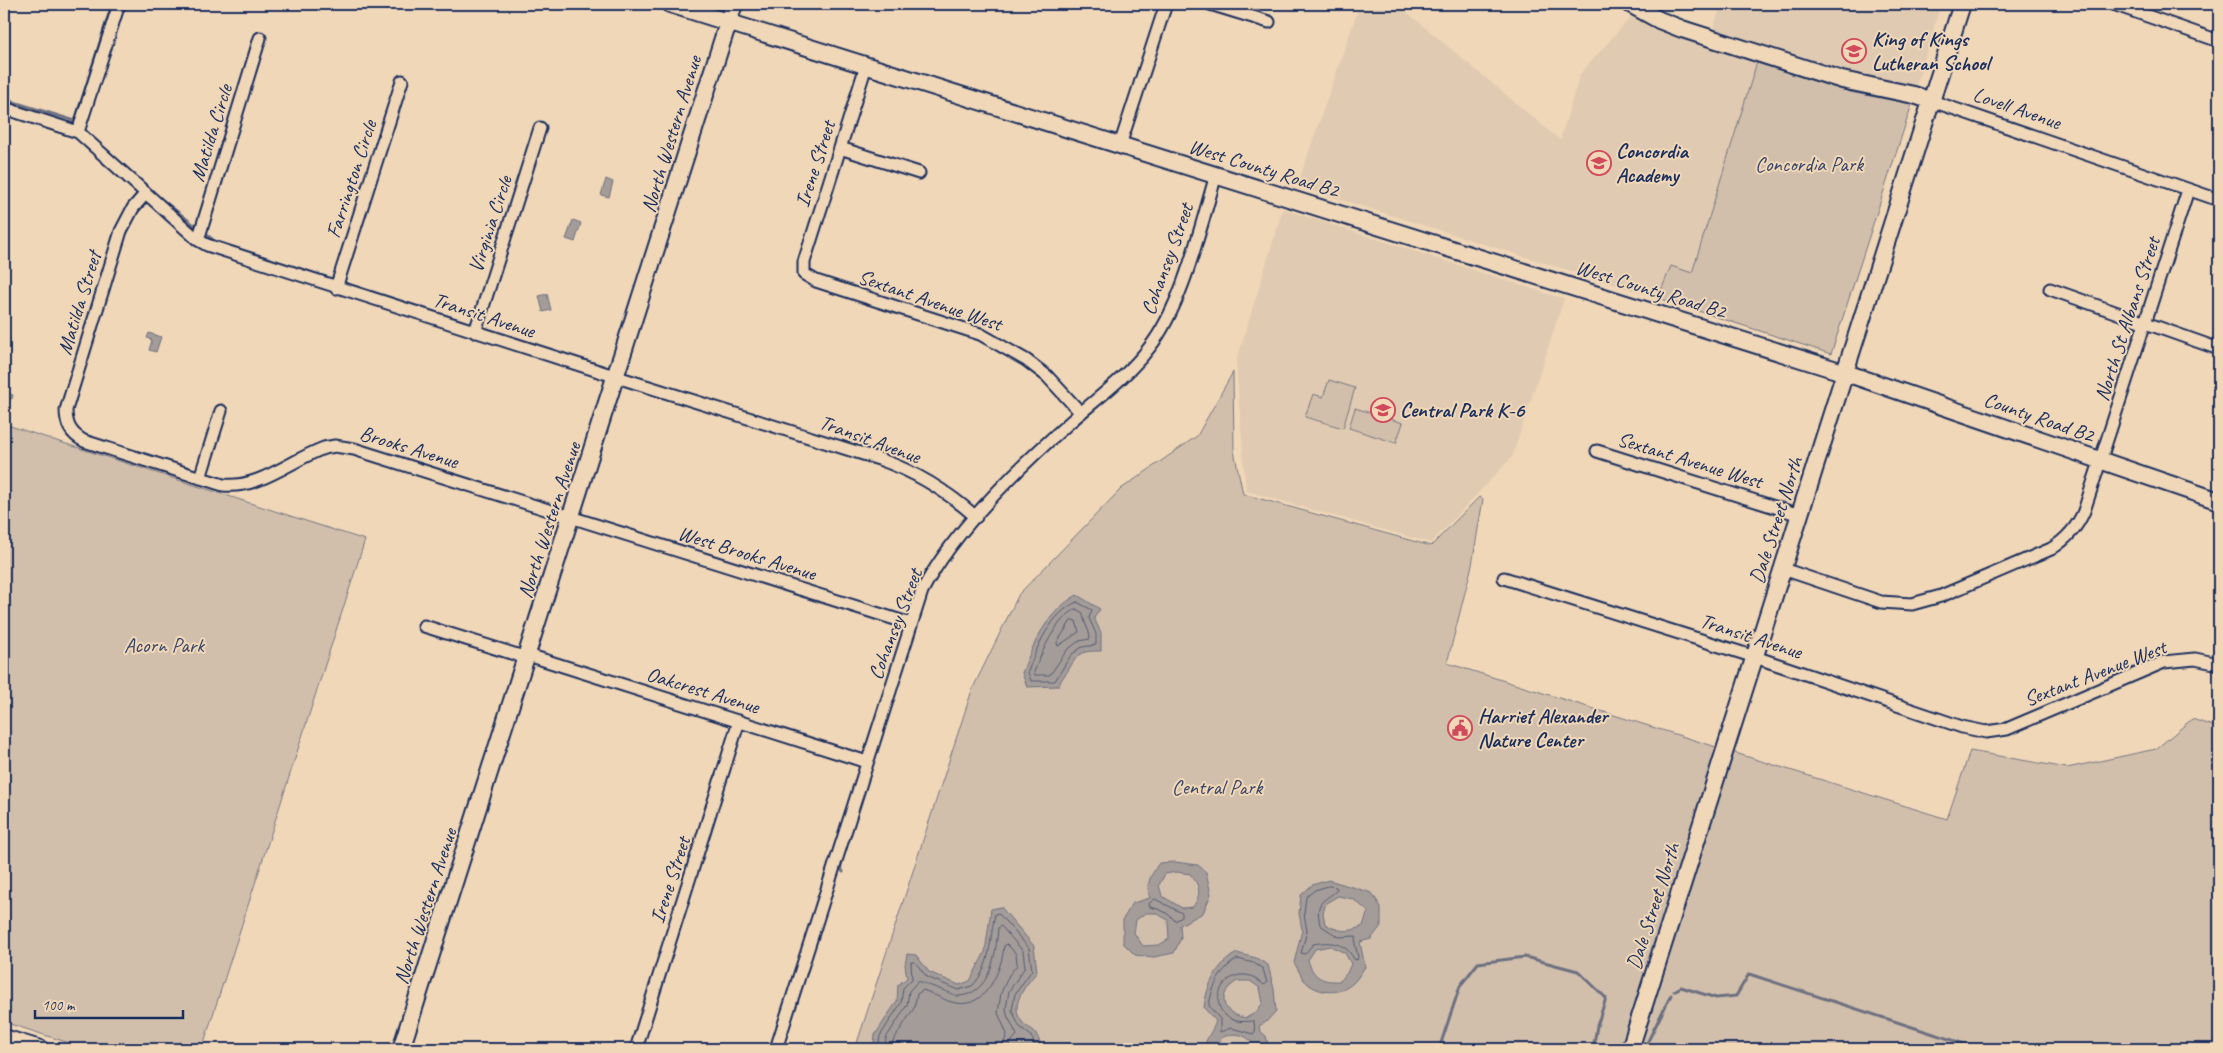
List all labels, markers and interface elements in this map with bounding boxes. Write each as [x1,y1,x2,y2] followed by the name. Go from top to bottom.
[1872,26,1994,76] place label: King of Kings Lutheran School
[1841,38,1867,64] school or university icon: King of Kings Lutheran School
[635,51,708,215] street label: North Western Avenue
[184,80,238,185] street label: Matilda Circle
[1970,81,2065,135] street label: Lovell Avenue
[320,116,383,241] street label: Farrington Circle
[789,116,842,210] street label: Irene Street
[1186,133,1344,204] street label: West County Road B2
[1616,138,1690,188] place label: Concordia Academy
[1586,150,1612,176] school or university icon: Concordia Academy
[1755,151,1864,177] park label: Concordia Park
[462,171,518,276] street label: Virginia Circle
[1135,198,1200,318] street label: Cohansey Street
[2088,232,2166,404] street label: North St Albans Street
[51,245,108,358] street label: Matilda Street
[1573,254,1731,325] street label: West County Road B2
[855,263,1007,337] street label: Sextant Avenue West
[430,286,539,344] street label: Transit Avenue
[1980,386,2099,449] street label: County Road B2
[1370,397,1396,423] school or university icon: Central Park K-6
[1400,397,1526,423] place label: Central Park K-6
[816,409,925,470] street label: Transit Avenue
[357,420,462,475] street label: Brooks Avenue
[1614,426,1768,495] street label: Sextant Avenue West
[512,438,587,601] street label: North Western Avenue
[1743,452,1809,587] street label: Dale Street North
[675,520,820,587] street label: West Brooks Avenue
[862,563,929,683] street label: Cohansey Street
[1697,607,1806,665] street label: Transit Avenue
[124,632,205,658] park label: Acorn Park
[2020,633,2172,712] street label: Sextant Avenue West
[644,661,764,720] street label: Oakcrest Avenue
[1478,703,1610,753] place label: Harriet Alexander Nature Center
[1447,715,1473,741] public building icon: Harriet Alexander Nature Center
[1172,774,1264,800] park label: Central Park
[388,824,463,987] street label: North Western Avenue
[644,832,697,926] street label: Irene Street
[1620,838,1686,973] street label: Dale Street North
[35,988,182,1020] scale bar
[42,996,76,1015] text: 100 m

